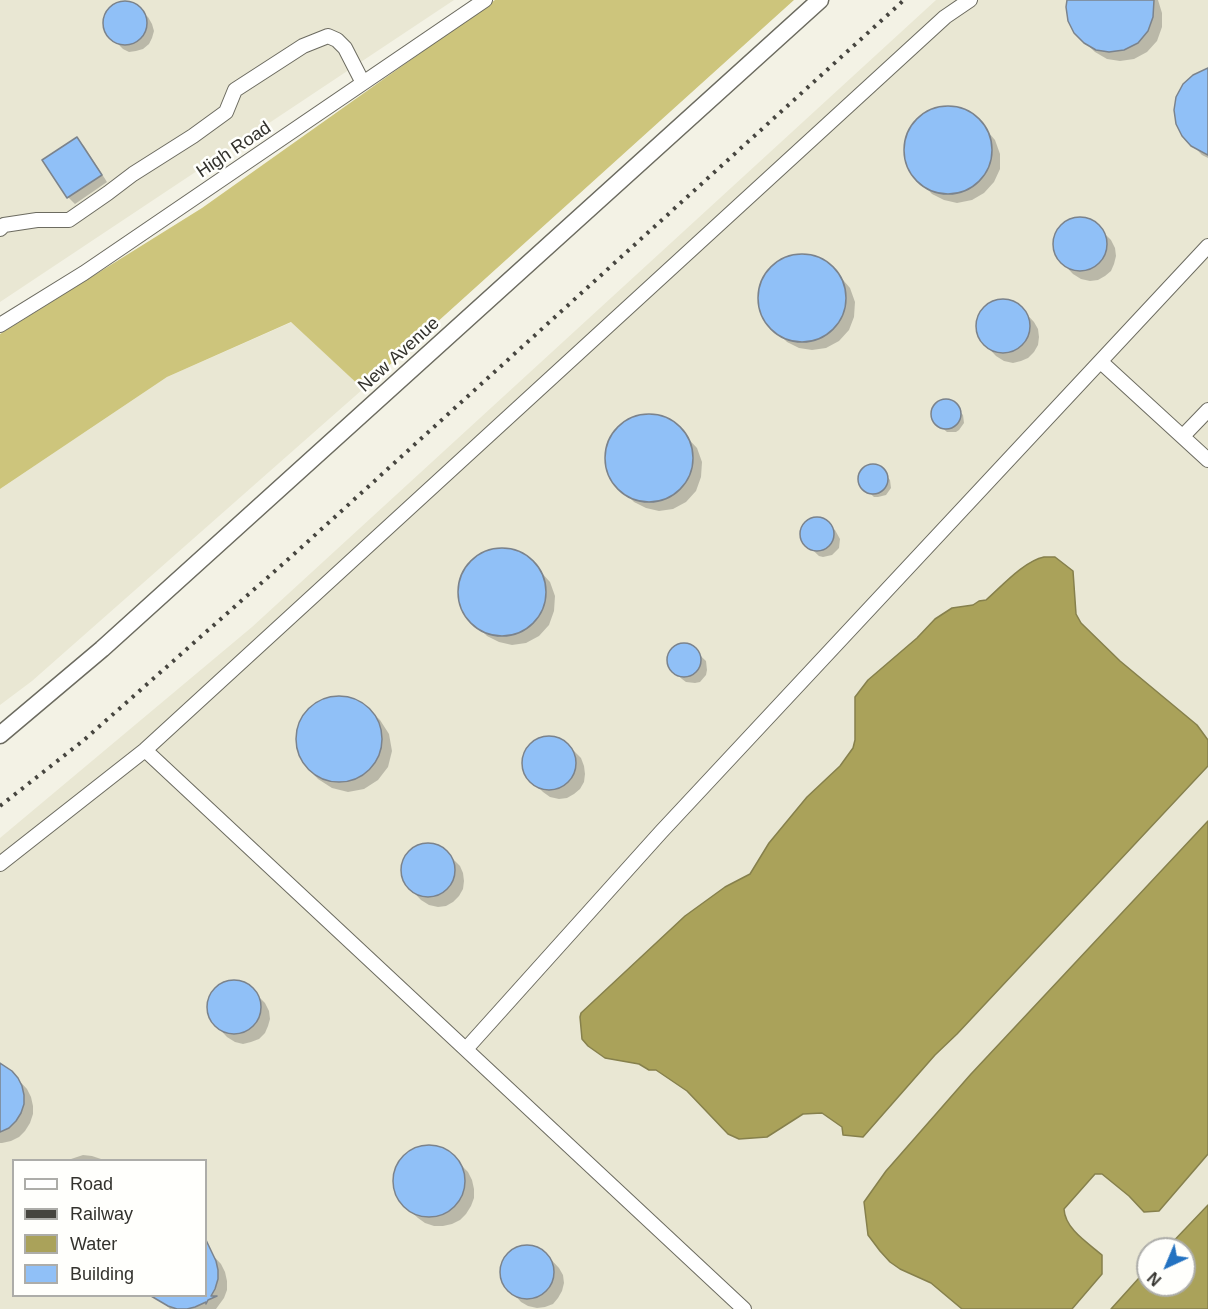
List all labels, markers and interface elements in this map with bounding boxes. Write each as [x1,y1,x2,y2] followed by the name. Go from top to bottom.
[193,117,275,183] street label: High Road
[354,313,444,397] street label: New Avenue
[12,1159,207,1297] legend
[70,1174,113,1194] text: Road
[70,1204,133,1224] text: Railway
[70,1234,117,1254] text: Water
[1136,1237,1196,1297] north arrow
[70,1264,134,1284] text: Building
[1144,1269,1165,1289] text: N

